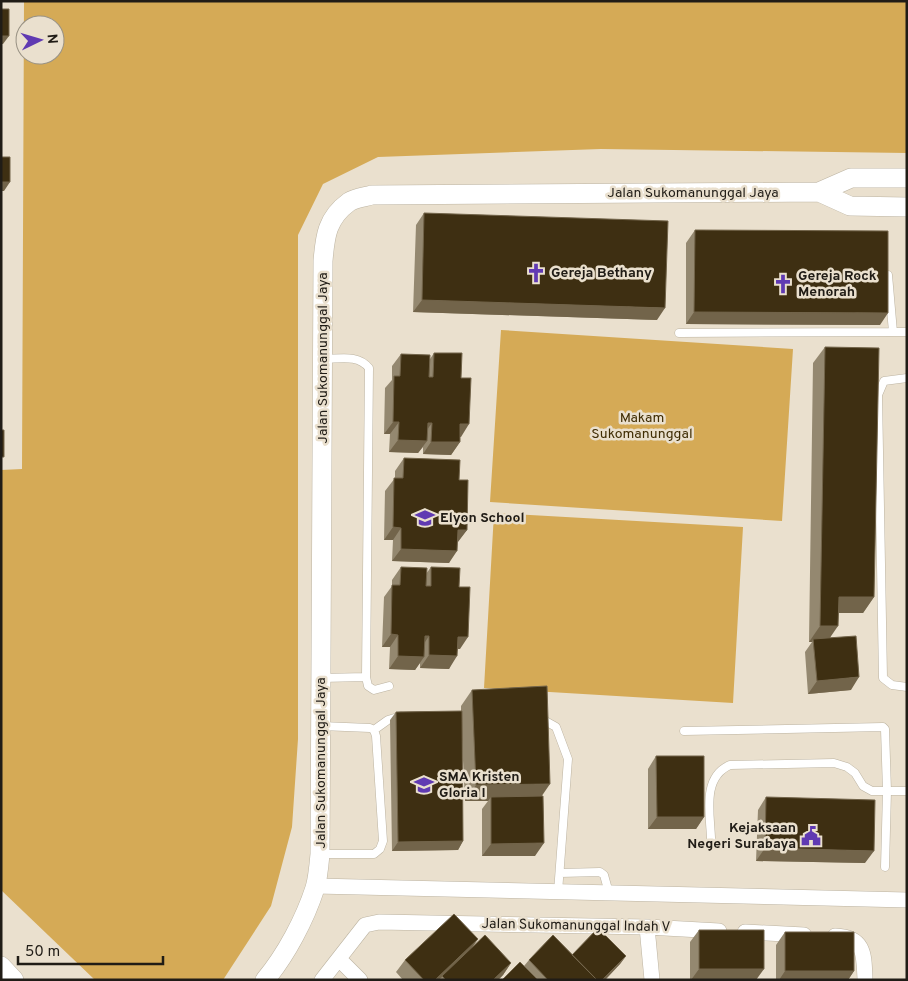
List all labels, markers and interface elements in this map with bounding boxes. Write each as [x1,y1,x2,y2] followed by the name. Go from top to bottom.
[15,15,65,65] north arrow
[43,33,60,45] text: N
[607,185,779,202] street label: Jalan Sukomanunggal Jaya
[525,262,547,284] church icon: Gereja Bethany
[551,265,652,282] place label: Gereja Bethany
[798,268,877,301] place label: Gereja Rock Menorah
[315,272,332,444] street label: Jalan Sukomanunggal Jaya
[772,273,794,295] church icon: Gereja Rock Menorah
[591,410,693,443] park label: Makam Sukomanunggal
[414,507,436,529] school or university icon: Elyon School
[440,510,524,527] place label: Elyon School
[313,677,330,849] street label: Jalan Sukomanunggal Jaya
[439,769,520,802] place label: SMA Kristen Gloria I
[413,774,435,796] school or university icon: SMA Kristen Gloria I
[687,820,796,853] place label: Kejaksaan Negeri Surabaya
[800,825,822,847] public building icon: Kejaksaan Negeri Surabaya
[481,916,671,936] street label: Jalan Sukomanunggal Indah V
[18,934,162,966] scale bar
[25,943,60,962] text: 50 m

